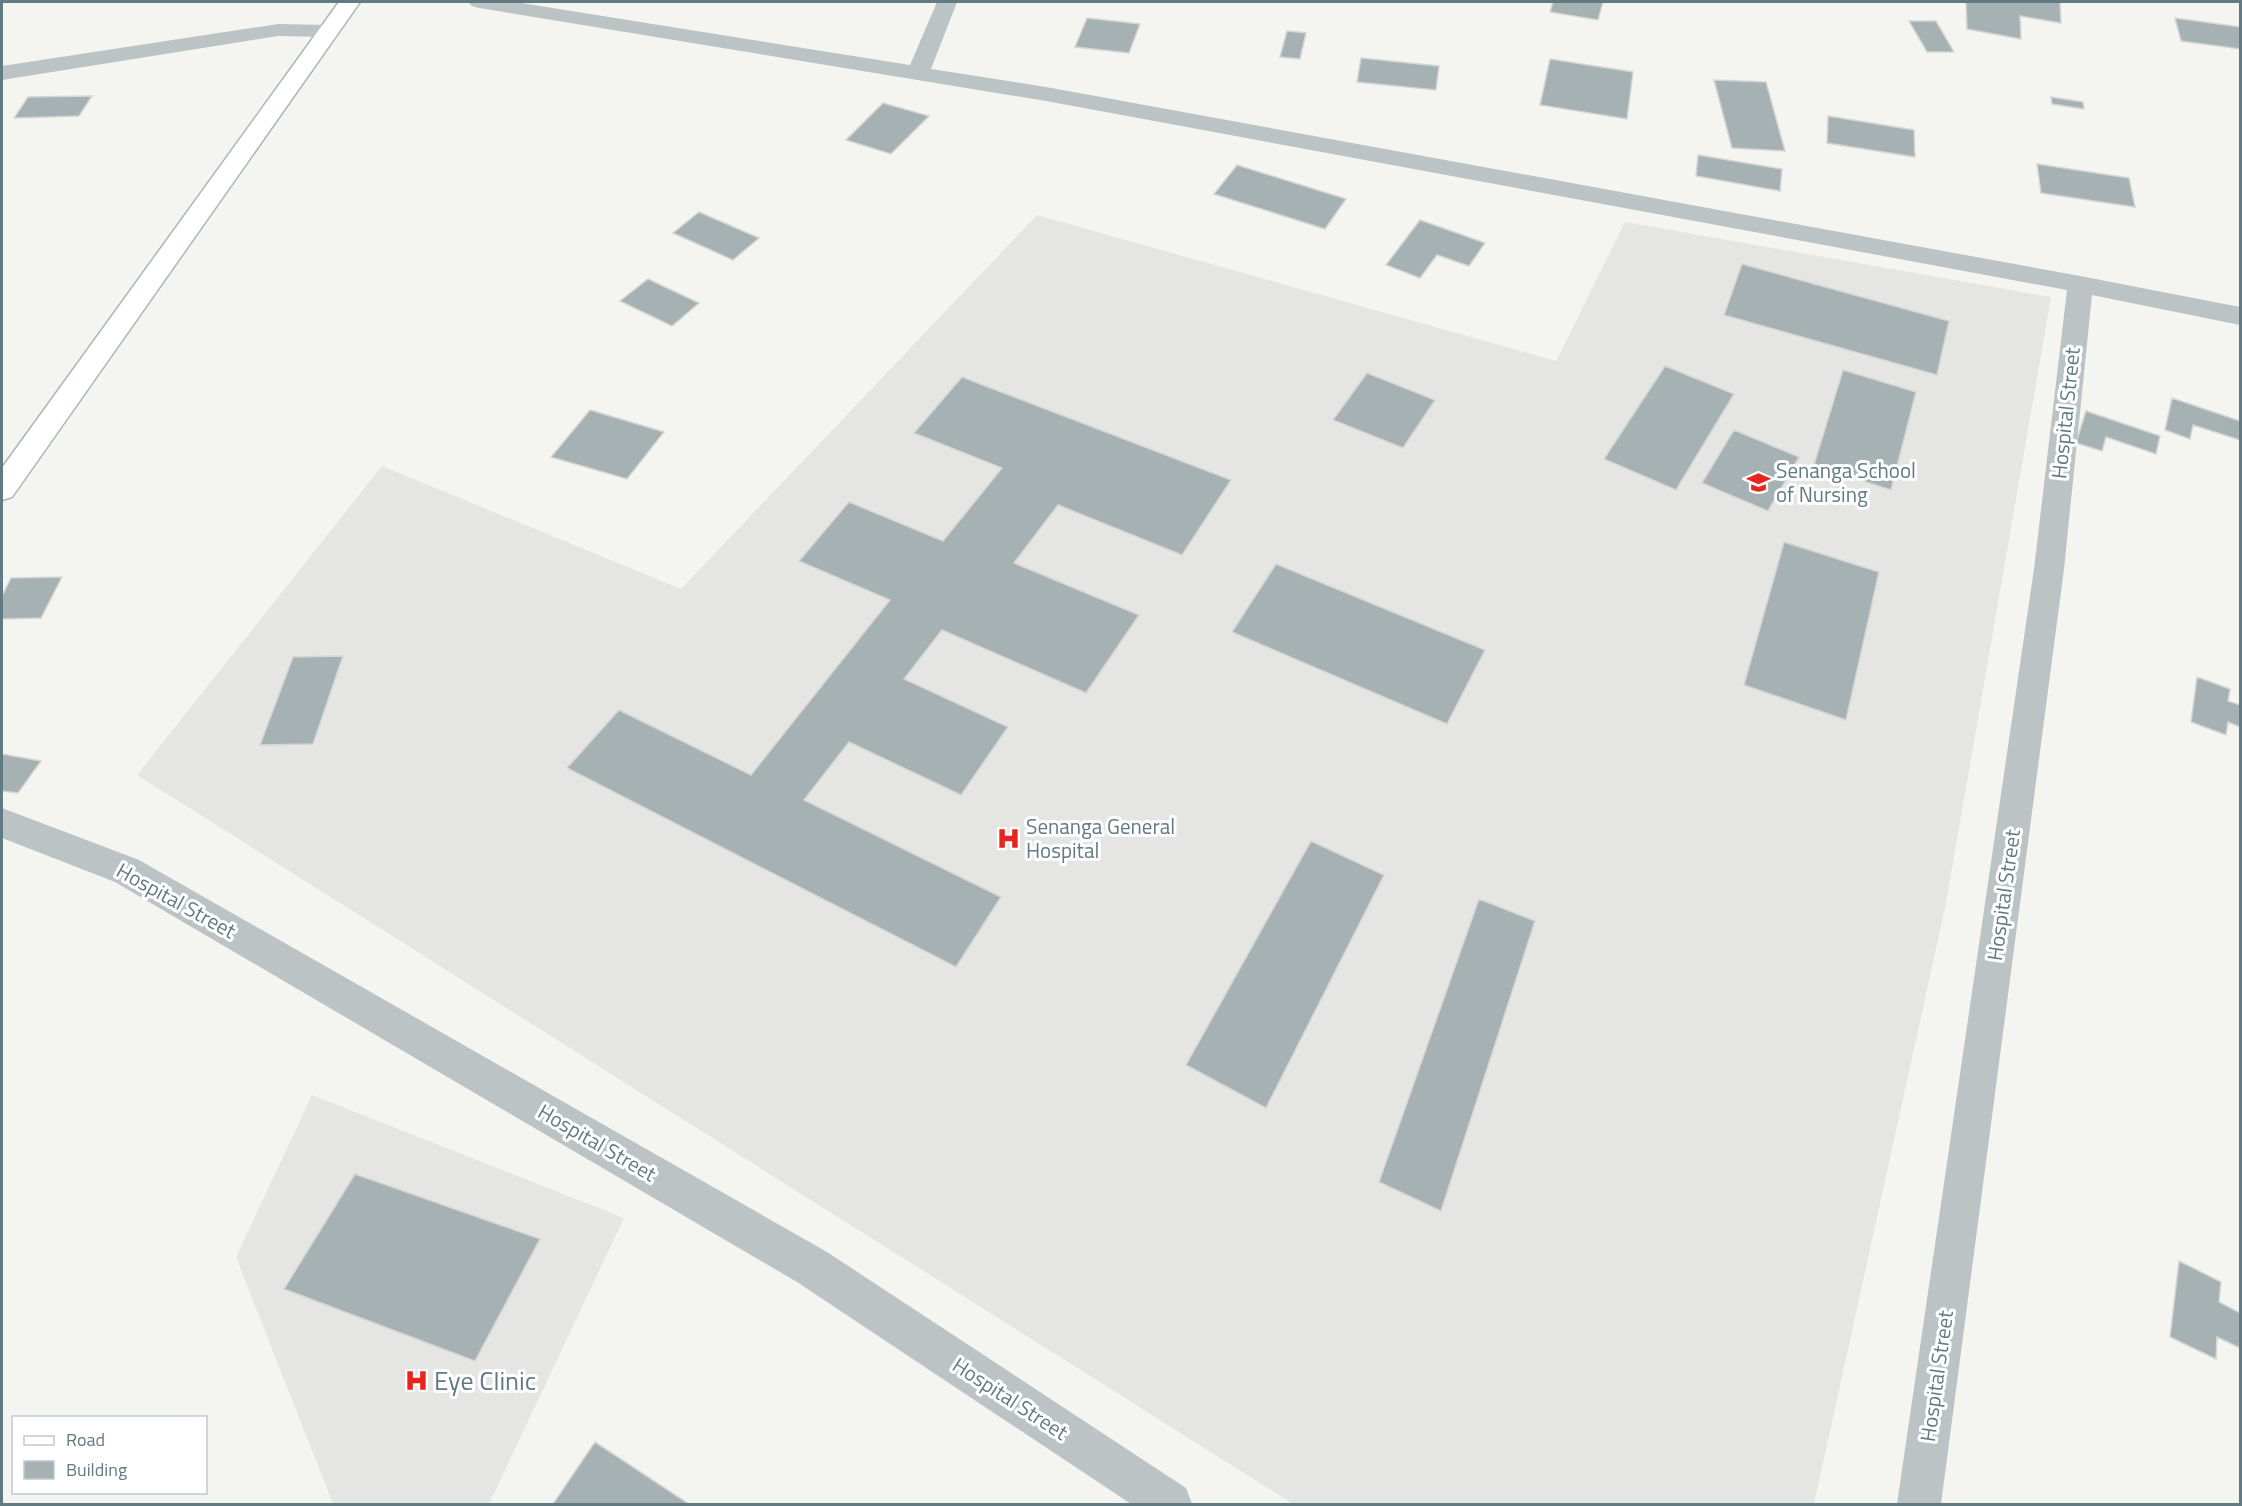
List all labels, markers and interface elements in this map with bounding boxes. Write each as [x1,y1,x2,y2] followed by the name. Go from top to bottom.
[2042,345,2088,480] street label: Hospital Street
[1776,454,1916,510] place label: Senanga School of Nursing
[1745,470,1771,496] school or university icon: Senanga School of Nursing
[1026,810,1175,866] place label: Senanga General Hospital
[995,826,1021,852] hospital icon: Senanga General Hospital
[1978,827,2028,962] street label: Hospital Street
[111,854,243,946] street label: Hospital Street
[532,1095,663,1189] street label: Hospital Street
[1911,1308,1961,1443] street label: Hospital Street
[946,1349,1075,1448] street label: Hospital Street
[434,1361,536,1400] place label: Eye Clinic
[403,1368,429,1394] hospital icon: Eye Clinic
[12,1416,207,1494] legend
[66,1426,105,1453] text: Road
[66,1456,127,1483] text: Building

